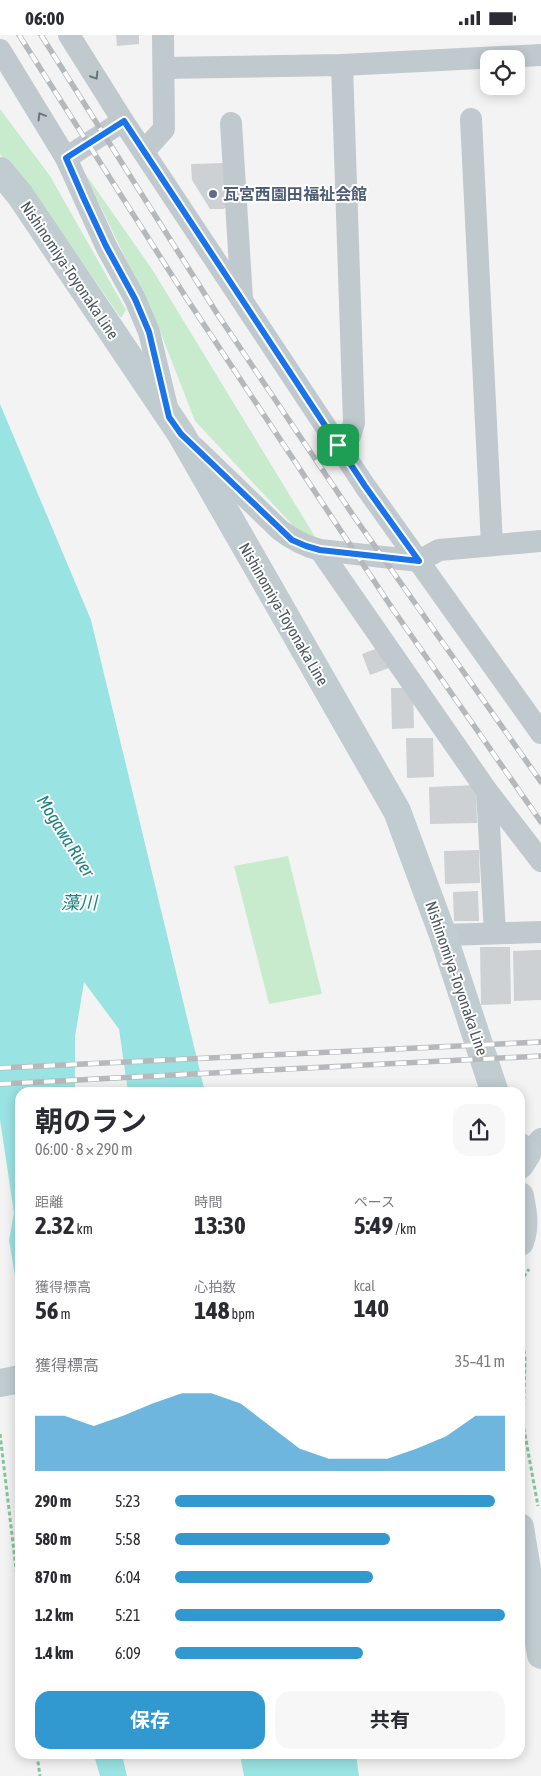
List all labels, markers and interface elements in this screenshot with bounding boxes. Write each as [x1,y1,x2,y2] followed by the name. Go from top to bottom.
[25,7,64,29] text: 06:00
[480,50,525,95] map controls
[480,50,525,95] button: locate
[89,71,99,80] one-way arrow
[37,113,47,122] one-way arrow
[223,185,367,203] place label: 瓦宮西園田福祉会館
[207,188,219,200] marker: 瓦宮西園田福祉会館
[16,198,123,343] street label: Nishinomiya-Toyonaka Line
[317,424,359,466] pin
[324,431,352,459] icon: arrive
[235,539,332,689] street label: Nishinomiya-Toyonaka Line
[33,791,100,881] water label: Mogawa River
[61,892,99,913] water label: 藻川
[421,899,492,1058] street label: Nishinomiya-Toyonaka Line
[453,1104,505,1156] button: share
[35,1105,147,1137] text: 朝のラン
[35,1140,133,1158] text: 06:00 · 8 × 290 m
[35,1194,63,1210] text: 距離
[194,1194,222,1210] text: 時間
[354,1194,395,1210] text: ペース
[35,1211,75,1239] text: 2.32
[194,1211,246,1239] text: 13:30
[354,1211,393,1239] text: 5:49
[75,1221,93,1237] text: km
[393,1221,416,1237] text: /km
[354,1278,375,1294] text: kcal
[35,1279,91,1295] text: 獲得標高
[194,1279,236,1295] text: 心拍数
[354,1294,389,1322] text: 140
[35,1296,59,1324] text: 56
[194,1296,230,1324] text: 148
[59,1306,71,1322] text: m
[230,1306,255,1322] text: bpm
[455,1352,505,1370] text: 35–41 m
[35,1356,99,1374] text: 獲得標高
[35,1492,71,1510] text: 290 m
[115,1492,140,1510] text: 5:23
[35,1530,71,1548] text: 580 m
[115,1530,140,1548] text: 5:58
[35,1568,71,1586] text: 870 m
[115,1568,141,1586] text: 6:04
[35,1606,74,1624] text: 1.2 km
[115,1606,140,1624] text: 5:21
[35,1644,74,1662] text: 1.4 km
[115,1644,141,1662] text: 6:09
[35,1691,265,1749] button: 保存
[275,1691,505,1749] button: 共有

